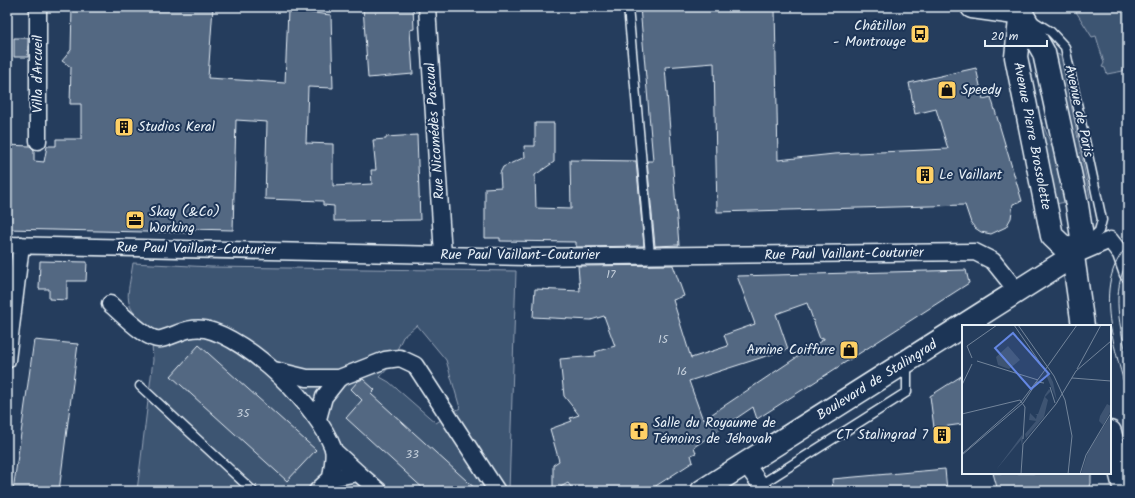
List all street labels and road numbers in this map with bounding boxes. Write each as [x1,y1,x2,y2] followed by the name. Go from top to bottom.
[27,34,49,113] street label: Villa d'Arcueil
[1007,60,1057,213] street label: Avenue Pierre Brossolette
[419,61,451,200] street label: Rue Nicomédès Pascual
[1058,63,1100,159] street label: Avenue de Paris
[116,237,277,261] street label: Rue Paul Vaillant-Couturier
[764,242,925,266] street label: Rue Paul Vaillant-Couturier
[440,244,601,266] street label: Rue Paul Vaillant-Couturier
[812,333,943,426] street label: Boulevard de Stalingrad

